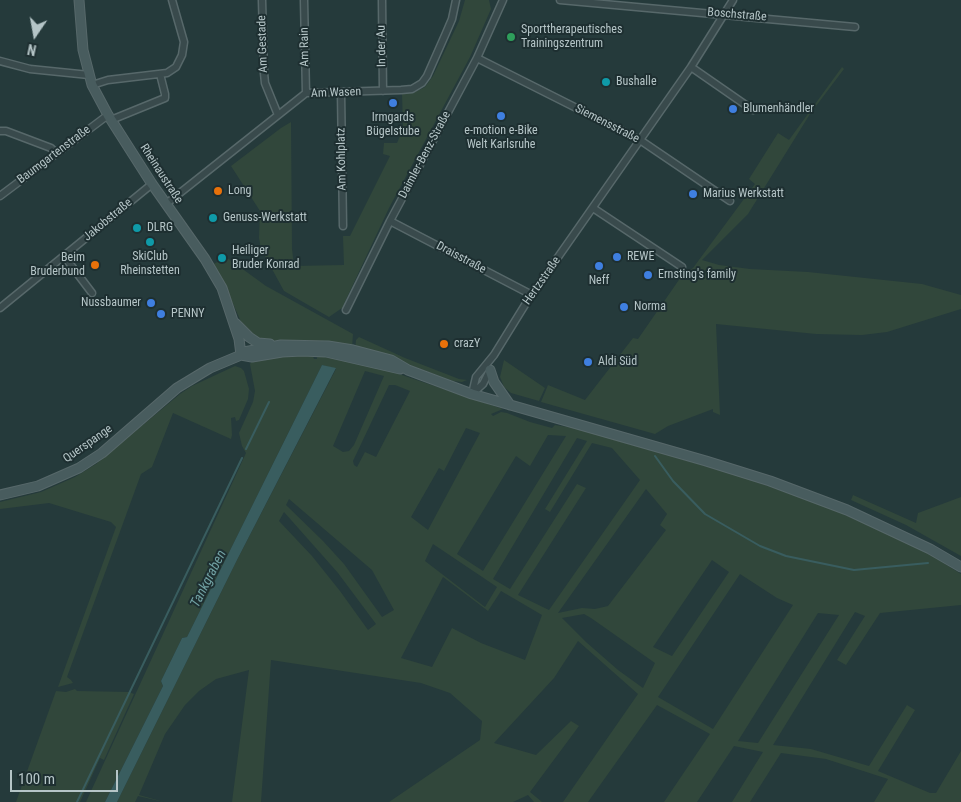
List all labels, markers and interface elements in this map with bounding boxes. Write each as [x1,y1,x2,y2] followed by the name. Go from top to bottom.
[707,5,767,25] street label: Boschstraße
[10,10,60,60] north arrow
[255,15,271,73] street label: Am Gestade
[521,23,622,51] place label: Sporttherapeutisches Trainingszentrum
[374,25,390,67] street label: In der Au
[297,27,313,67] street label: Am Rain
[505,31,517,43] marker: Sporttherapeutisches Trainingszentrum
[26,41,38,58] text: N
[616,75,656,89] place label: Bushalle
[600,76,612,88] marker: Bushalle
[311,85,361,101] street label: Am Wasen
[387,97,399,109] marker: Irmgards BügeIstube
[572,102,642,146] street label: Siemensstraße
[743,102,814,116] place label: Blumenhändler
[727,103,739,115] marker: Blumenhändler
[396,109,454,201] street label: Daimler-Benz-Straße
[495,110,507,122] marker: e-motion e-Bike Welt Karlsruhe
[366,111,420,139] place label: Irmgards BügeIstube
[15,123,93,187] street label: Baumgartenstraße
[464,124,538,152] place label: e-motion e-Bike Welt Karlsruhe
[334,127,350,191] street label: Am Kohlplatz
[136,142,186,206] street label: Rheinaustraße
[228,184,251,198] place label: Long
[212,185,224,197] marker: Long
[703,187,784,201] place label: Marius Werkstatt
[687,188,699,200] marker: Marius Werkstatt
[81,196,135,244] street label: Jakobstraße
[223,211,307,225] place label: Genuss-Werkstatt
[207,212,219,224] marker: Genuss-Werkstatt
[147,221,173,235] place label: DLRG
[131,222,143,234] marker: DLRG
[144,236,156,248] marker: SkiClub Rheinstetten
[434,239,488,277] street label: Draisstraße
[232,244,299,272] place label: Heiliger Bruder Konrad
[120,250,180,278] place label: SkiClub Rheinstetten
[627,250,654,264] place label: REWE
[30,251,85,279] place label: Beim Bruderbund
[611,251,623,263] marker: REWE
[216,252,228,264] marker: Heiliger Bruder Konrad
[520,254,564,308] street label: Hertzstraße
[89,259,101,271] marker: Beim Bruderbund
[593,260,605,272] marker: Neff
[658,268,736,282] place label: Ernsting's family
[642,269,654,281] marker: Ernsting's family
[589,274,609,288] place label: Neff
[81,296,141,310] place label: Nussbaumer
[145,297,157,309] marker: Nussbaumer
[634,300,666,314] place label: Norma
[618,301,630,313] marker: Norma
[171,307,205,321] place label: PENNY
[155,308,167,320] marker: PENNY
[454,337,480,351] place label: crazY
[438,338,450,350] marker: crazY
[598,355,637,369] place label: Aldi Süd
[582,356,594,368] marker: Aldi Süd
[61,422,115,466] street label: Querspange
[187,548,231,610] water label: Tankgraben
[12,760,120,792] scale bar
[18,770,55,788] text: 100 m

